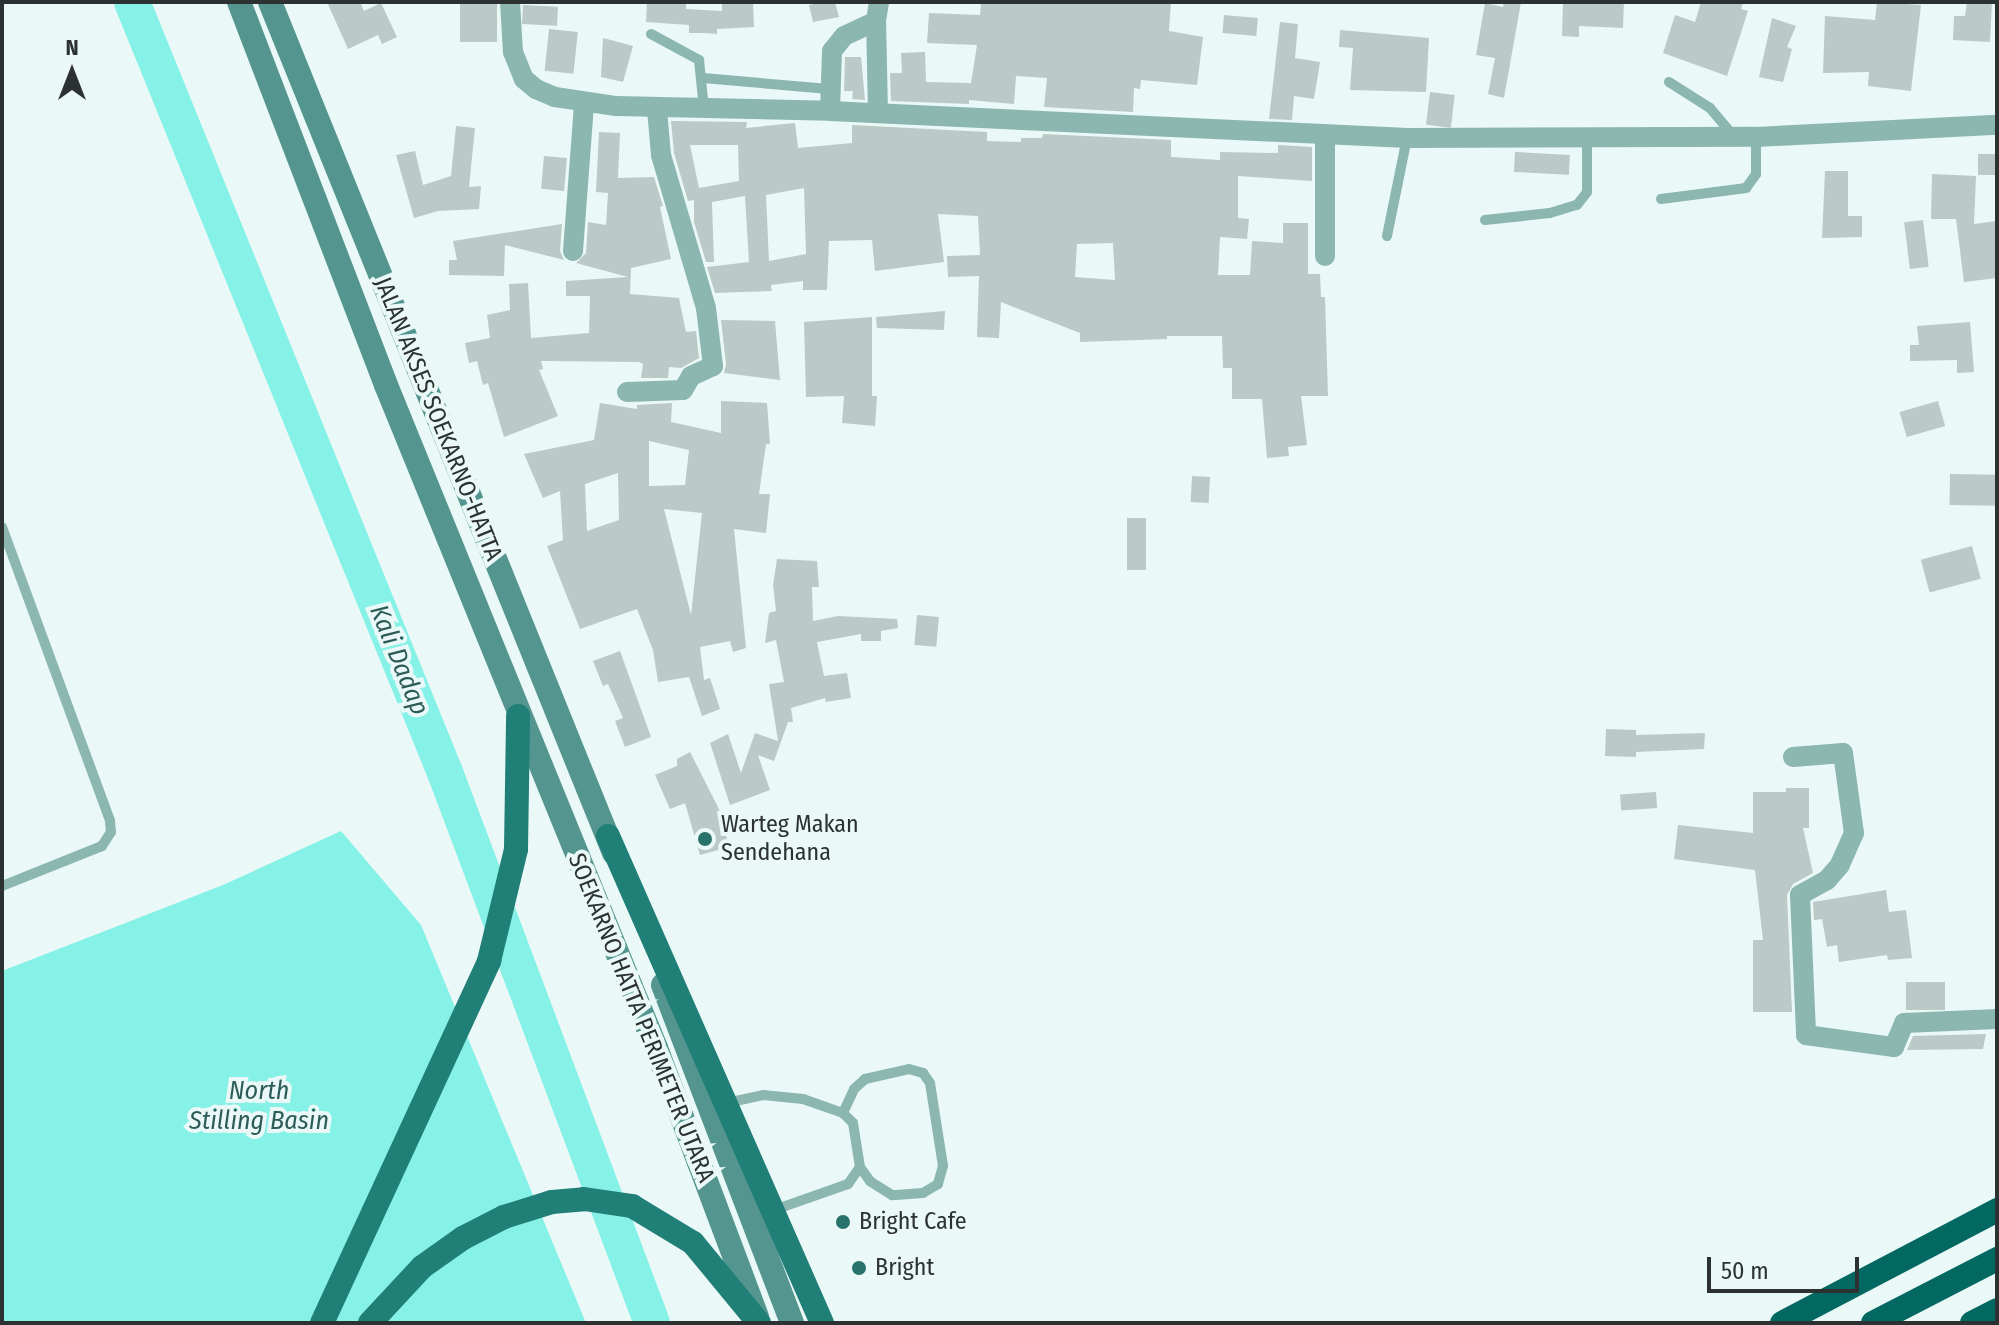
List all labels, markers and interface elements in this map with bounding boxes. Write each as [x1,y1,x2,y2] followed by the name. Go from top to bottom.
[32,32,112,112] north arrow
[65,34,79,61] text: N
[368,273,508,565] street label: JALAN AKSES SOEKARNO-HATTA
[363,600,435,720] water label: Kali Dadap
[721,811,859,867] place label: Warteg Makan Sendehana
[696,830,714,848] marker: Warteg Makan Sendehana
[562,849,720,1187] street label: SOEKARNO HATTA PERIMETER UTARA
[189,1075,329,1136] water label: North Stilling Basin
[859,1208,967,1236] place label: Bright Cafe
[834,1213,852,1231] marker: Bright Cafe
[1711,1241,1863,1291] scale bar
[875,1254,934,1282] place label: Bright
[1721,1257,1769,1285] text: 50 m
[850,1259,868,1277] marker: Bright

